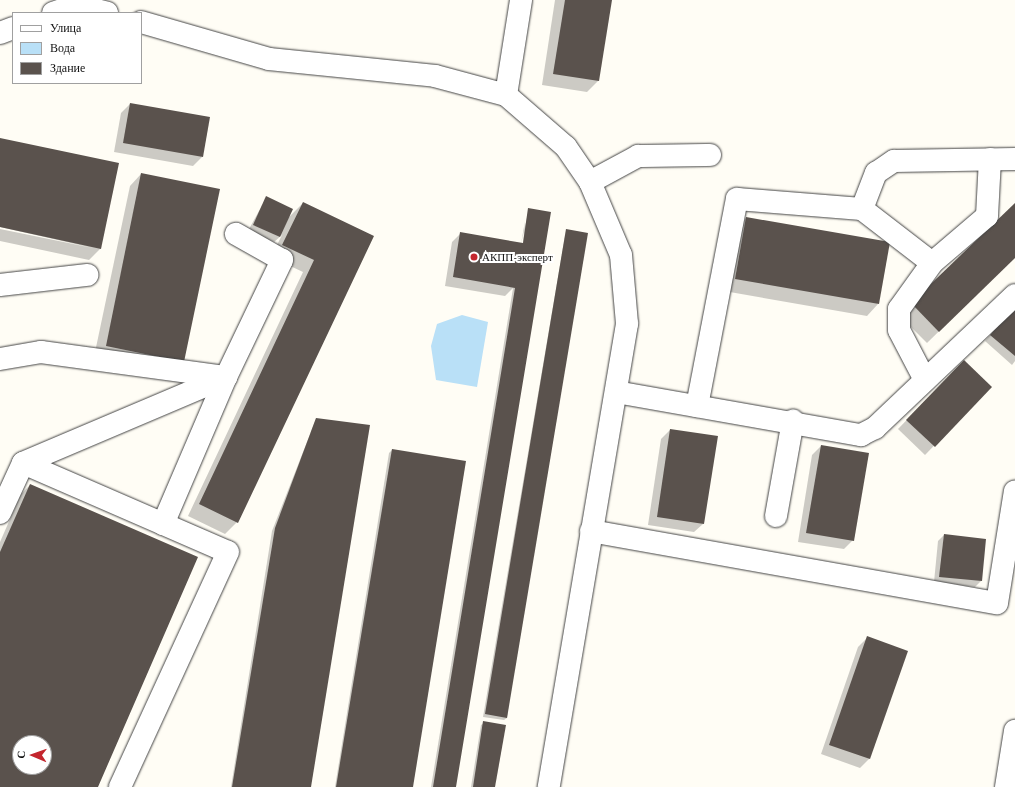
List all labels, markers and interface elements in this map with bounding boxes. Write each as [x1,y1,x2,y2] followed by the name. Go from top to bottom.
[12,12,142,84] legend
[50,21,81,35] text: Улица
[50,41,75,55] text: Вода
[50,61,85,75] text: Здание
[482,250,553,264] place label: АКПП-эксперт
[469,252,479,262] marker: АКПП-эксперт
[12,735,52,775] north arrow
[15,750,27,759] text: С

